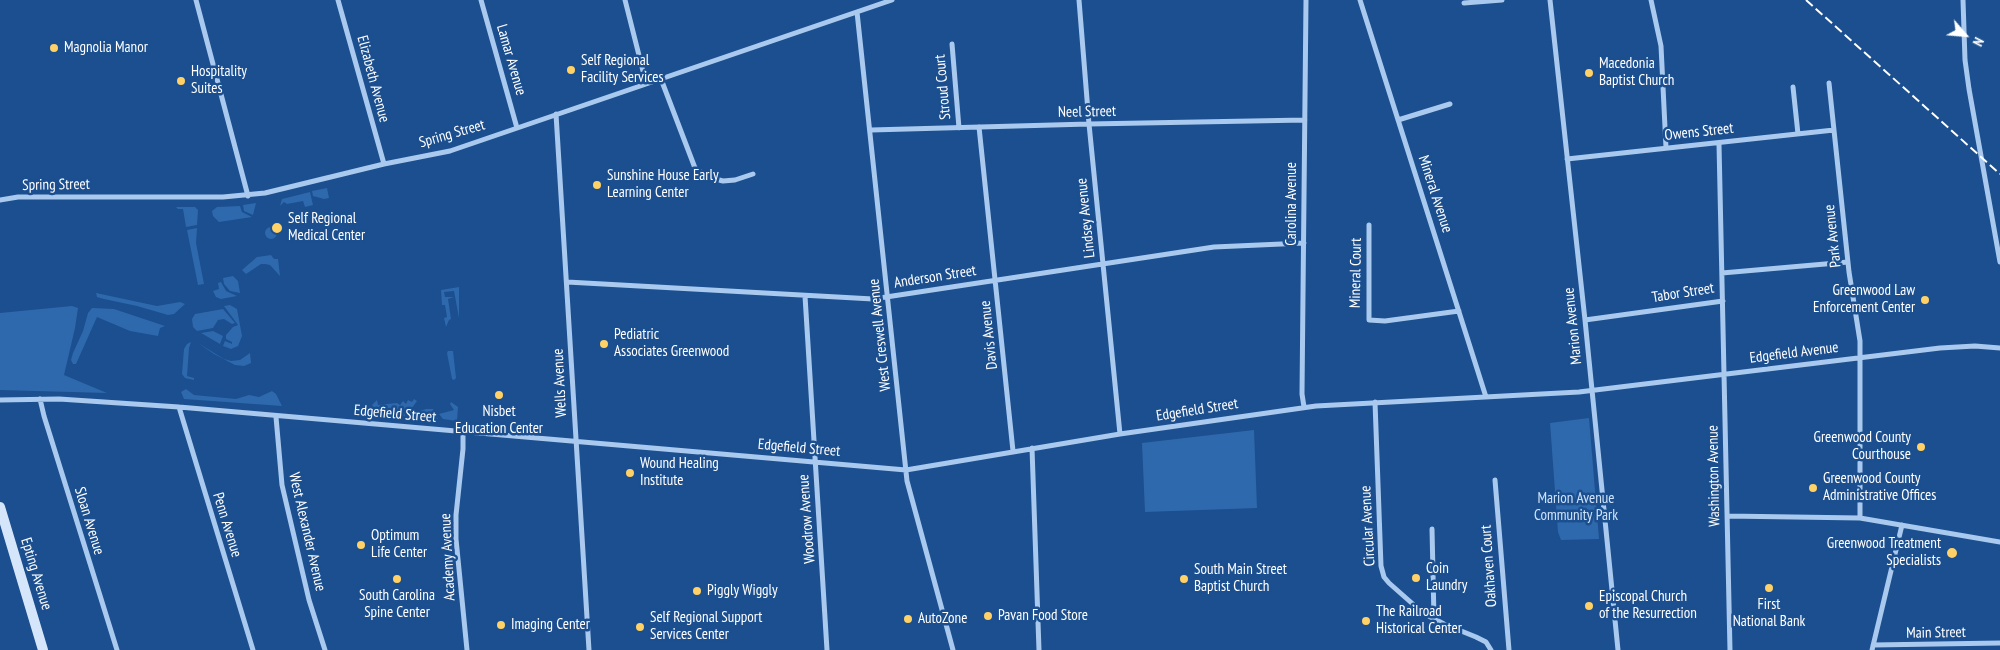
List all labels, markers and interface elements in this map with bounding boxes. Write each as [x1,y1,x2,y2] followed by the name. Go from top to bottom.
[1940,10,1990,60] north arrow
[492,22,530,98] street label: Lamar Avenue
[353,34,393,124] street label: Elizabeth Avenue
[1969,34,1988,49] text: N
[64,39,148,57] place label: Magnolia Manor
[48,42,60,54] marker: Magnolia Manor
[581,52,664,87] place label: Self Regional Facility Services
[931,54,955,120] street label: Stroud Court
[1599,55,1674,90] place label: Macedonia Baptist Church
[191,63,247,98] place label: Hospitality Suites
[565,64,577,76] marker: Self Regional Facility Services
[1583,67,1595,79] marker: Macedonia Baptist Church
[175,75,187,87] marker: Hospitality Suites
[1058,102,1116,122] street label: Neel Street
[417,116,487,152] street label: Spring Street
[1664,119,1734,145] street label: Owens Street
[1414,153,1456,235] street label: Mineral Avenue
[1283,162,1301,246] street label: Carolina Avenue
[607,167,719,202] place label: Sunshine House Early Learning Center
[22,175,90,195] street label: Spring Street
[1073,177,1099,259] street label: Lindsey Avenue
[591,179,603,191] marker: Sunshine House Early Learning Center
[1821,204,1845,268] street label: Park Avenue
[288,210,365,245] place label: Self Regional Medical Center
[270,221,284,235] marker: Self Regional Medical Center
[1346,238,1366,308] street label: Mineral Court
[893,262,977,292] street label: Anderson Street
[865,278,895,392] street label: West Creswell Avenue
[1651,279,1715,307] street label: Tabor Street
[1813,282,1915,317] place label: Greenwood Law Enforcement Center
[1560,287,1586,365] street label: Marion Avenue
[1919,294,1931,306] marker: Greenwood Law Enforcement Center
[976,300,1002,370] street label: Davis Avenue
[614,326,729,361] place label: Pediatric Associates Greenwood
[598,338,610,350] marker: Pediatric Associates Greenwood
[1749,339,1839,367] street label: Edgefield Avenue
[549,348,571,418] street label: Wells Avenue
[493,389,505,401] marker: Nisbet Education Center
[1155,395,1239,425] street label: Edgefield Street
[353,401,437,427] street label: Edgefield Street
[455,403,543,438] place label: Nisbet Education Center
[1704,425,1724,527] street label: Washington Avenue
[1814,429,1911,464] place label: Greenwood County Courthouse
[757,435,841,461] street label: Edgefield Street
[1915,441,1927,453] marker: Greenwood County Courthouse
[640,455,719,490] place label: Wound Healing Institute
[624,467,636,479] marker: Wound Healing Institute
[1823,470,1936,505] place label: Greenwood County Administrative Offices
[285,471,329,593] street label: West Alexander Avenue
[795,474,819,564] street label: Woodrow Avenue
[1807,482,1819,494] marker: Greenwood County Administrative Offices
[70,485,108,557] street label: Sloan Avenue
[1357,485,1379,567] street label: Circular Avenue
[209,490,245,560] street label: Penn Avenue
[1534,490,1618,525] park label: Marion Avenue Community Park
[437,513,459,601] street label: Academy Avenue
[1477,524,1501,608] street label: Oakhaven Court
[371,527,427,562] place label: Optimum Life Center
[1827,535,1941,570] place label: Greenwood Treatment Specialists
[16,536,56,612] street label: Epting Avenue
[355,539,367,551] marker: Optimum Life Center
[1945,546,1959,560] marker: Greenwood Treatment Specialists
[1426,560,1467,595] place label: Coin Laundry
[1194,561,1287,596] place label: South Main Street Baptist Church
[1410,572,1422,584] marker: Coin Laundry
[391,573,403,585] marker: South Carolina Spine Center
[1178,573,1190,585] marker: South Main Street Baptist Church
[707,582,778,600] place label: Piggly Wiggly
[1763,582,1775,594] marker: First National Bank
[691,585,703,597] marker: Piggly Wiggly
[359,587,435,622] place label: South Carolina Spine Center
[1599,588,1697,623] place label: Episcopal Church of the Resurrection
[1733,596,1805,631] place label: First National Bank
[1583,600,1595,612] marker: Episcopal Church of the Resurrection
[1376,603,1462,638] place label: The Railroad Historical Center
[998,607,1088,625] place label: Pavan Food Store
[650,609,762,644] place label: Self Regional Support Services Center
[918,610,967,628] place label: AutoZone
[982,610,994,622] marker: Pavan Food Store
[902,613,914,625] marker: AutoZone
[1360,615,1372,627] marker: The Railroad Historical Center
[511,616,590,634] place label: Imaging Center
[495,619,507,631] marker: Imaging Center
[634,621,646,633] marker: Self Regional Support Services Center
[1906,623,1966,643] street label: Main Street

